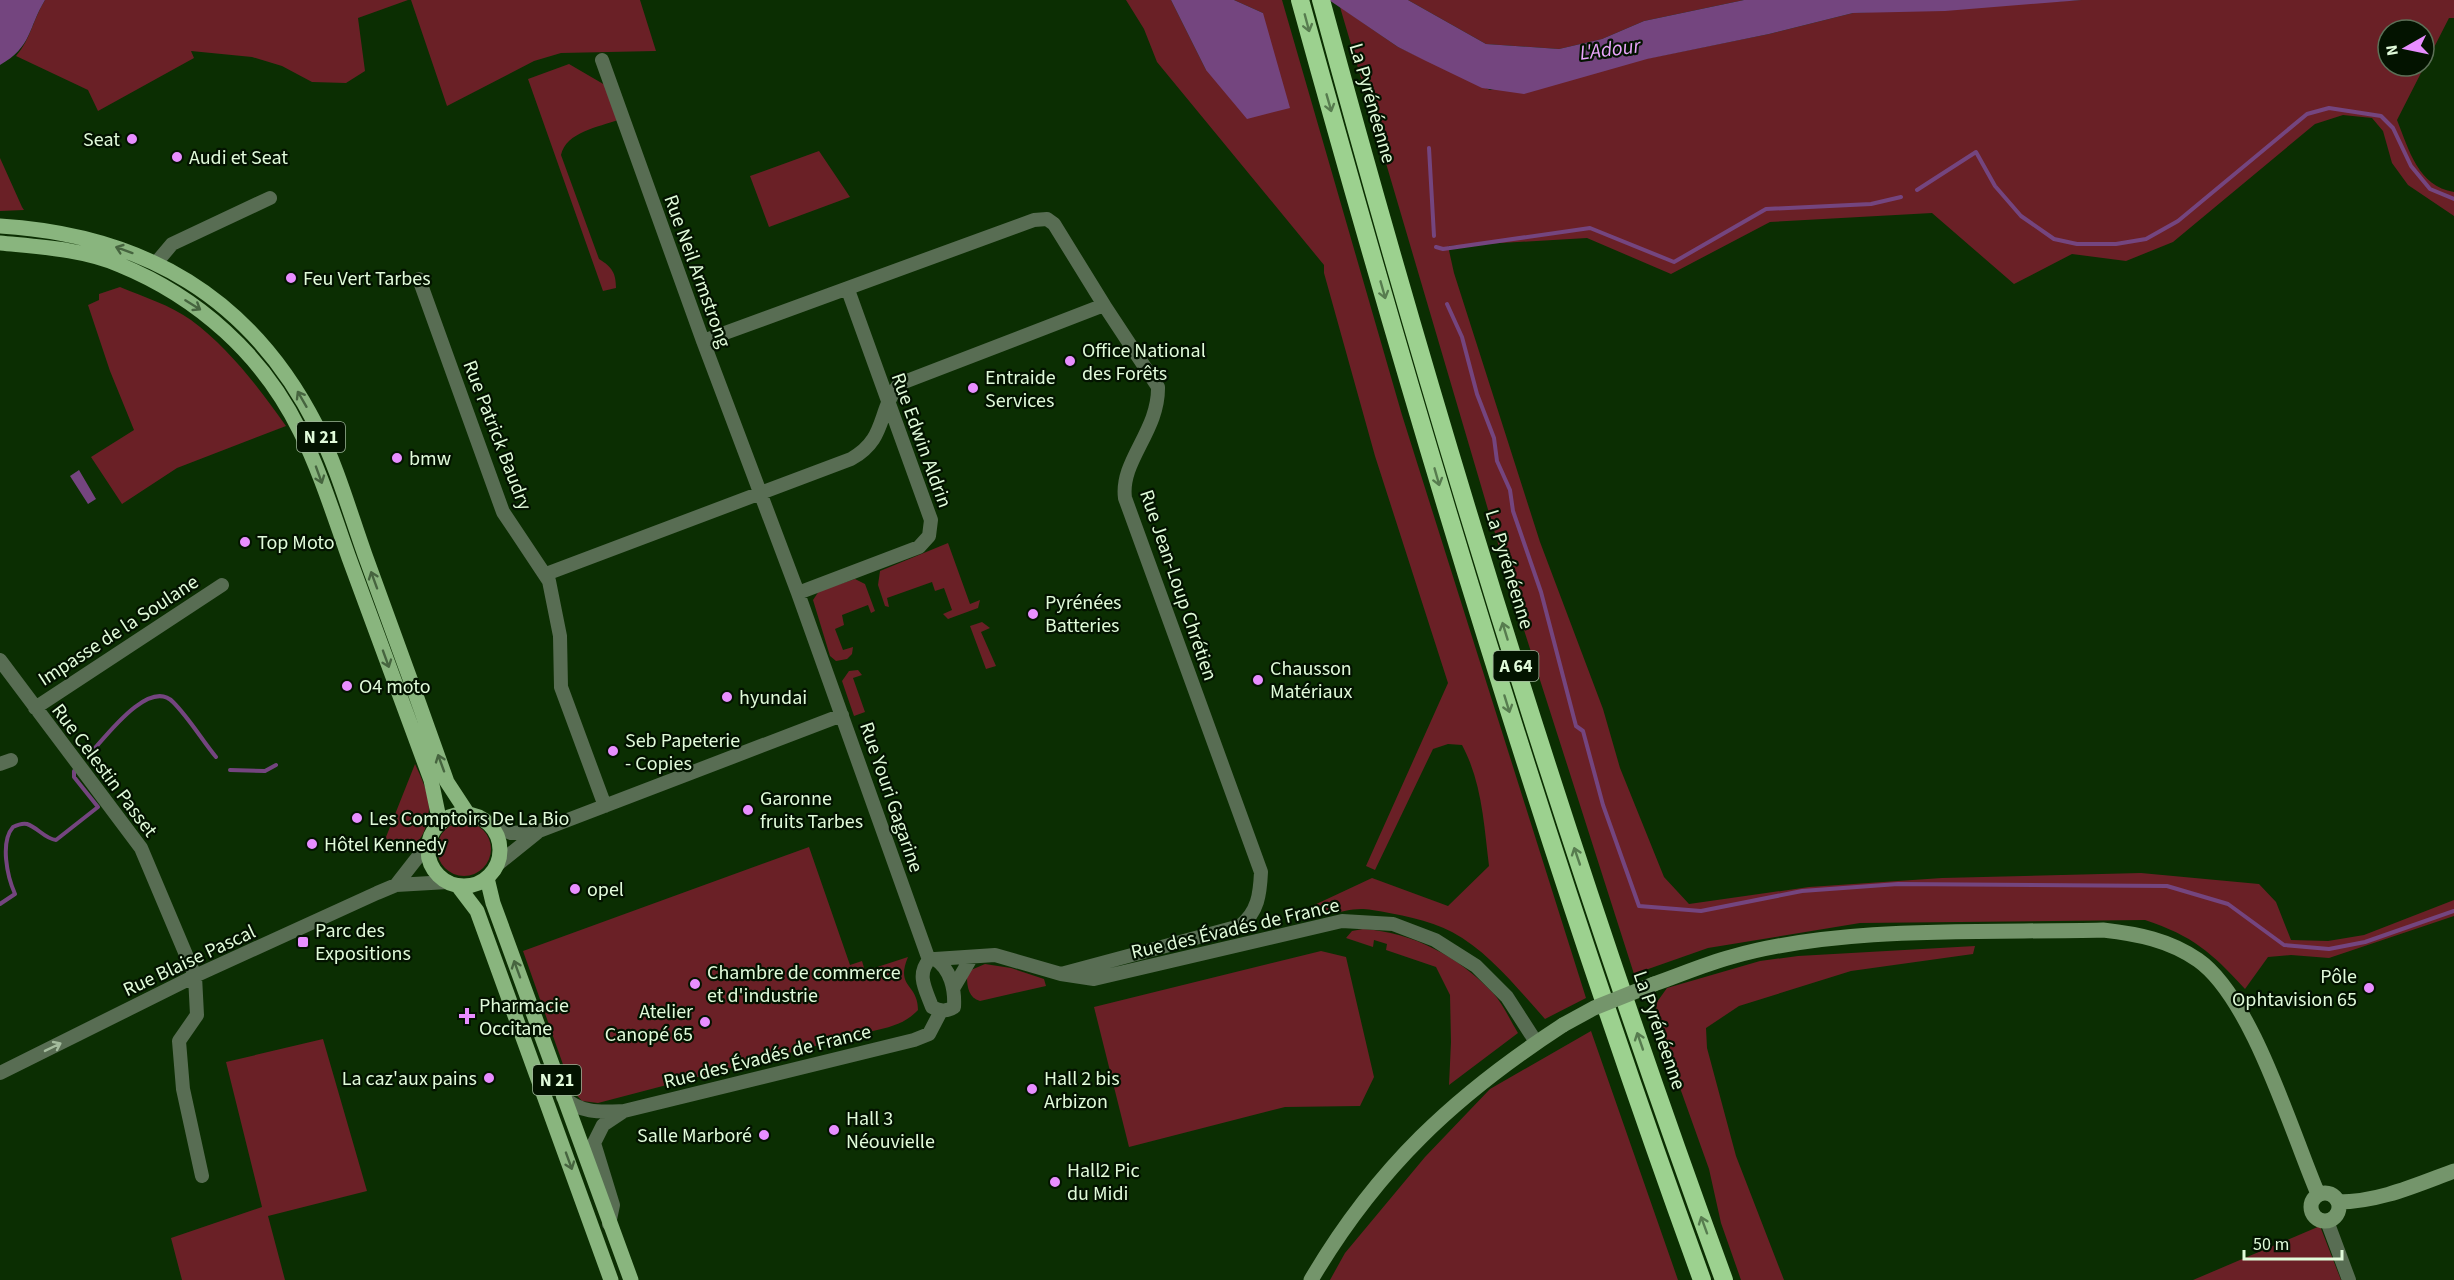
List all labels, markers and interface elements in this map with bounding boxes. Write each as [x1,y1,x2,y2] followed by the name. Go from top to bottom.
[1301,13,1313,32] one-way arrow
[2376,18,2436,78] north arrow
[1578,30,1643,68] water label: L'Adour
[1342,40,1403,167] street label: La Pyrénéenne
[2380,43,2404,57] text: N
[1324,93,1335,112] one-way arrow
[83,126,120,154] place label: Seat
[125,132,139,146] marker: Seat
[189,144,288,172] place label: Audi et Seat
[170,150,184,164] marker: Audi et Seat
[656,191,738,352] street label: Rue Neil Armstrong
[116,243,134,254] one-way arrow
[303,265,431,293] place label: Feu Vert Tarbes
[284,271,298,285] marker: Feu Vert Tarbes
[1378,280,1389,299] one-way arrow
[184,299,201,311] one-way arrow
[1082,337,1206,388] place label: Office National des Forêts
[1063,354,1077,368] marker: Office National des Forêts
[456,356,539,515] street label: Rue Patrick Baudry
[985,364,1056,415] place label: Entraide Services
[884,369,958,512] street label: Rue Edwin Aldrin
[966,381,980,395] marker: Entraide Services
[295,391,307,408] one-way arrow
[297,422,345,452] road number: N 21
[409,445,451,473] place label: bmw
[390,451,404,465] marker: bmw
[314,466,325,484] one-way arrow
[1432,467,1443,486] one-way arrow
[1132,486,1224,685] street label: Rue Jean-Loup Chrétien
[1478,506,1541,633] street label: La Pyrénéenne
[257,529,335,557] place label: Top Moto
[238,535,252,549] marker: Top Moto
[33,568,204,693] street label: Impasse de la Soulane
[368,571,379,590] one-way arrow
[1045,589,1121,640] place label: Pyrénées Batteries
[1026,607,1040,621] marker: Pyrénées Batteries
[1499,621,1510,640] one-way arrow
[381,649,392,667] one-way arrow
[1494,651,1538,681] road number: A 64
[1270,655,1353,706] place label: Chausson Matériaux
[359,673,431,701] place label: O4 moto
[1251,673,1265,687] marker: Chausson Matériaux
[340,679,354,693] marker: O4 moto
[739,684,807,712] place label: hyundai
[720,690,734,704] marker: hyundai
[1502,694,1513,713] one-way arrow
[45,698,164,843] street label: Rue Celestin Passet
[852,718,930,876] street label: Rue Youri Gagarine
[625,727,740,778] place label: Seb Papeterie - Copies
[606,744,620,758] marker: Seb Papeterie - Copies
[434,754,445,773] one-way arrow
[760,785,863,836] place label: Garonne fruits Tarbes
[741,803,755,817] marker: Garonne fruits Tarbes
[369,805,569,833] place label: Les Comptoirs De La Bio
[350,811,364,825] marker: Les Comptoirs De La Bio
[324,831,447,859] place label: Hôtel Kennedy
[305,837,319,851] marker: Hôtel Kennedy
[1571,847,1582,866] one-way arrow
[587,876,624,904] place label: opel
[568,882,582,896] marker: opel
[1128,891,1342,967] street label: Rue des Évadés de France
[315,917,411,968] place label: Parc des Expositions
[119,918,260,1004] street label: Rue Blaise Pascal
[296,935,310,949] marker: Parc des Expositions
[707,959,901,1010] place label: Chambre de commerce et d'industrie
[511,960,522,979] one-way arrow
[2232,963,2357,1014] place label: Pôle Ophtavision 65
[1626,967,1692,1093] street label: La Pyrénéenne
[688,977,702,991] marker: Chambre de commerce et d'industrie
[2362,981,2376,995] marker: Pôle Ophtavision 65
[479,992,569,1043] place label: Pharmacie Occitane
[605,998,693,1049] place label: Atelier Canopé 65
[460,1009,474,1023] marker: Pharmacie Occitane
[698,1015,712,1029] marker: Atelier Canopé 65
[661,1018,874,1096] street label: Rue des Évadés de France
[1634,1032,1645,1051] one-way arrow
[43,1041,61,1053] one-way arrow
[342,1065,477,1093] place label: La caz'aux pains
[533,1065,581,1095] road number: N 21
[1044,1065,1120,1116] place label: Hall 2 bis Arbizon
[482,1071,496,1085] marker: La caz'aux pains
[1025,1082,1039,1096] marker: Hall 2 bis Arbizon
[846,1105,935,1156] place label: Hall 3 Néouvielle
[637,1122,752,1150] place label: Salle Marboré
[827,1123,841,1137] marker: Hall 3 Néouvielle
[757,1128,771,1142] marker: Salle Marboré
[564,1151,575,1170] one-way arrow
[1067,1157,1140,1208] place label: Hall2 Pic du Midi
[1048,1175,1062,1189] marker: Hall2 Pic du Midi
[1698,1216,1709,1235] one-way arrow
[2244,1223,2342,1261] scale bar
[2253,1232,2289,1257] text: 50 m

